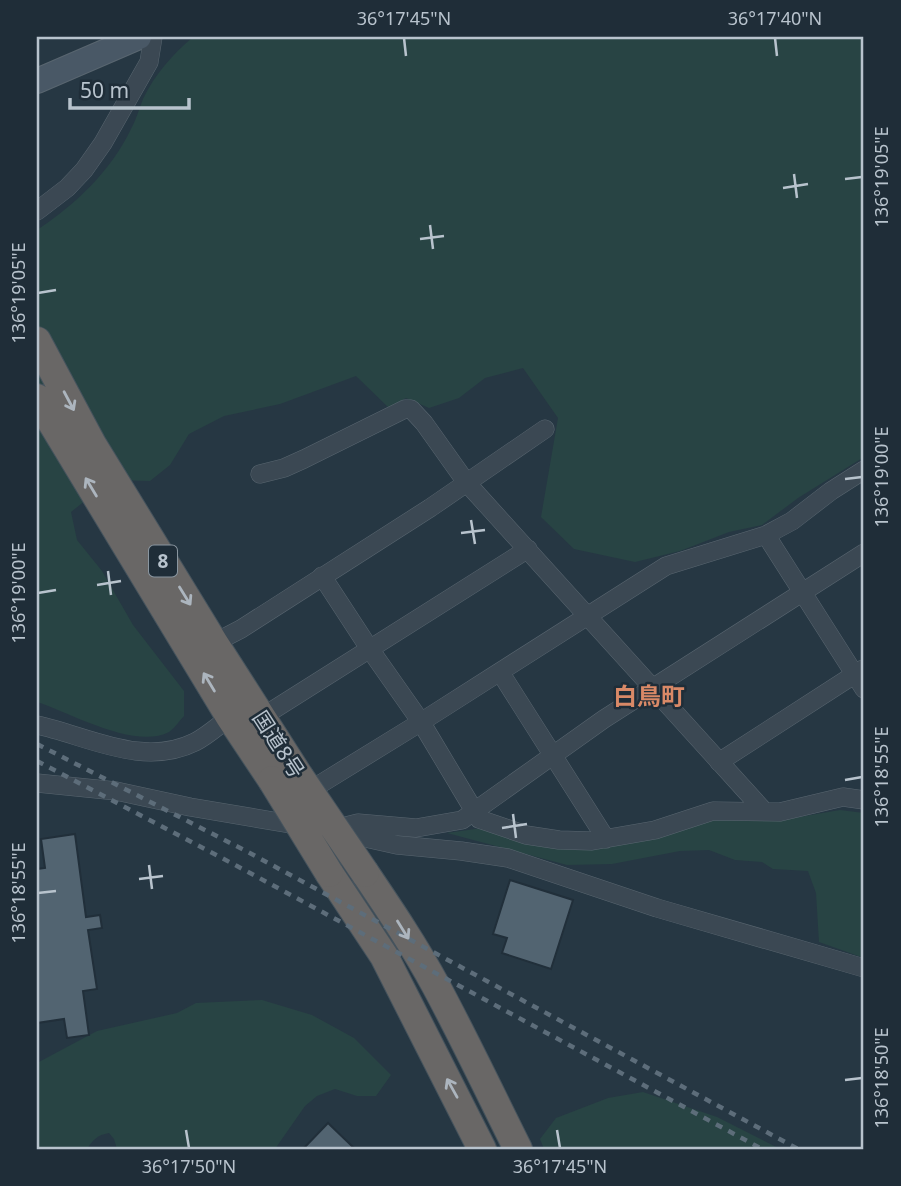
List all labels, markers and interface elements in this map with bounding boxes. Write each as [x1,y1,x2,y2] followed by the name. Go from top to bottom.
[357,6,451,30] text: 36°17'45"N
[728,6,822,30] text: 36°17'40"N
[70,66,189,110] scale bar
[80,76,129,104] text: 50 m
[869,126,893,228] text: 136°19'05"E
[6,242,30,344] text: 136°19'05"E
[63,390,76,411] one-way arrow
[869,426,893,528] text: 136°19'00"E
[84,477,98,497] one-way arrow
[6,542,30,644] text: 136°19'00"E
[149,546,177,576] road number: 8
[179,586,193,606] one-way arrow
[202,672,216,692] one-way arrow
[613,679,685,712] district label: 白鳥町
[247,705,311,783] street label: 国道8号
[869,726,893,828] text: 136°18'55"E
[6,842,30,944] text: 136°18'55"E
[396,919,410,939] one-way arrow
[869,1027,893,1129] text: 136°18'50"E
[445,1078,458,1099] one-way arrow
[142,1154,236,1178] text: 36°17'50"N
[513,1154,607,1178] text: 36°17'45"N

